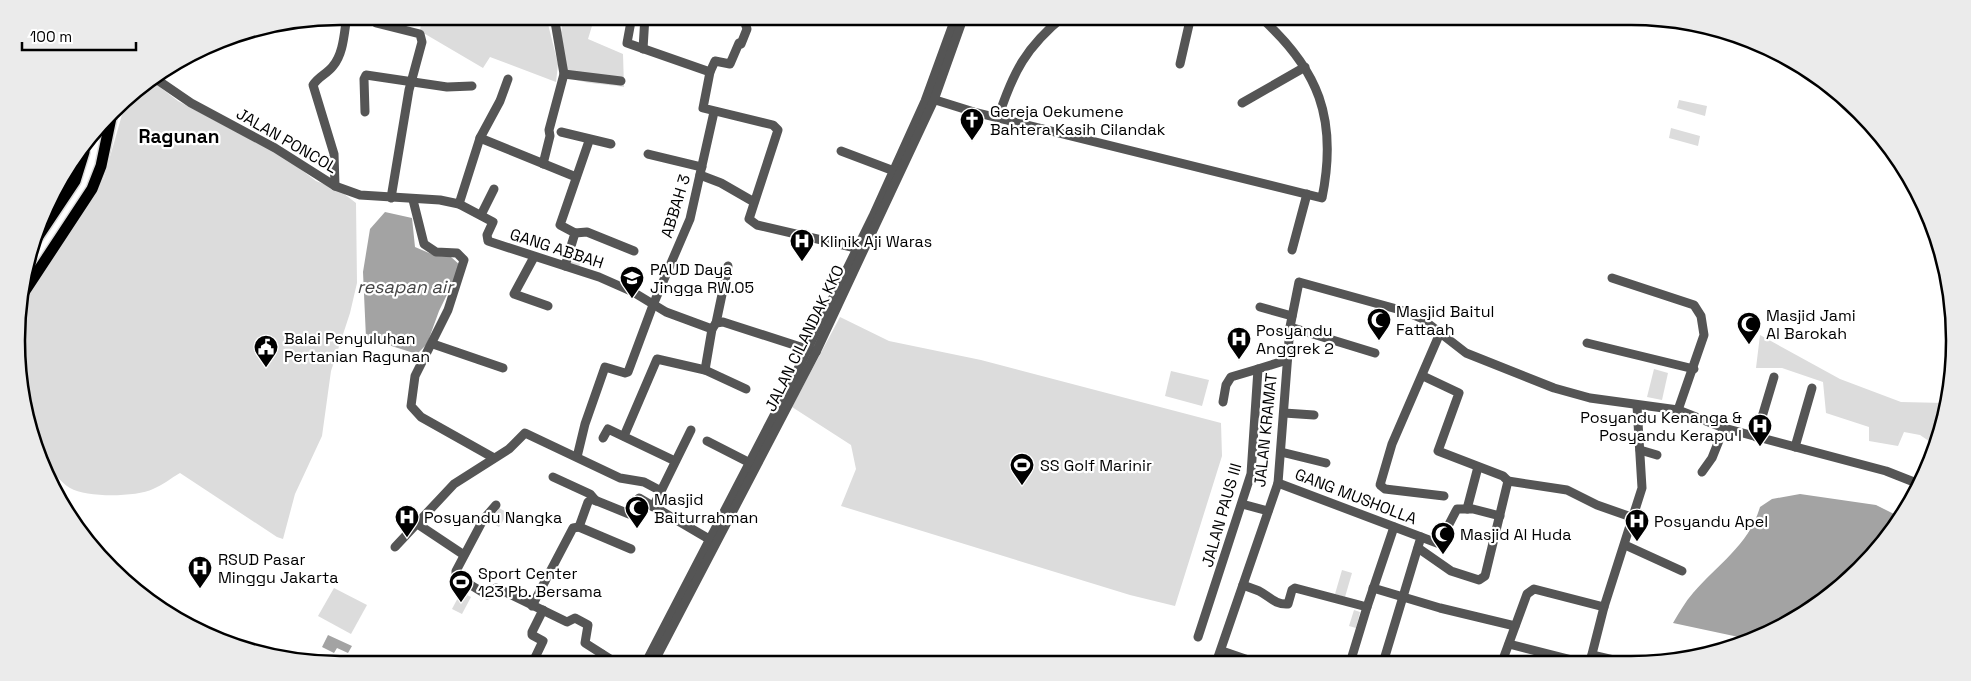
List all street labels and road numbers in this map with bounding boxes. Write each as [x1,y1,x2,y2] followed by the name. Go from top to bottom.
[232,103,341,178] street label: JALAN PONCOL
[656,172,695,241] street label: ABBAH 3
[507,223,606,274] street label: GANG ABBAH
[760,262,849,415] street label: JALAN CILANDAK KKO
[1249,372,1282,488] street label: JALAN KRAMAT
[1197,461,1246,570] street label: JALAN PAUS III
[1292,464,1420,529] street label: GANG MUSHOLLA

